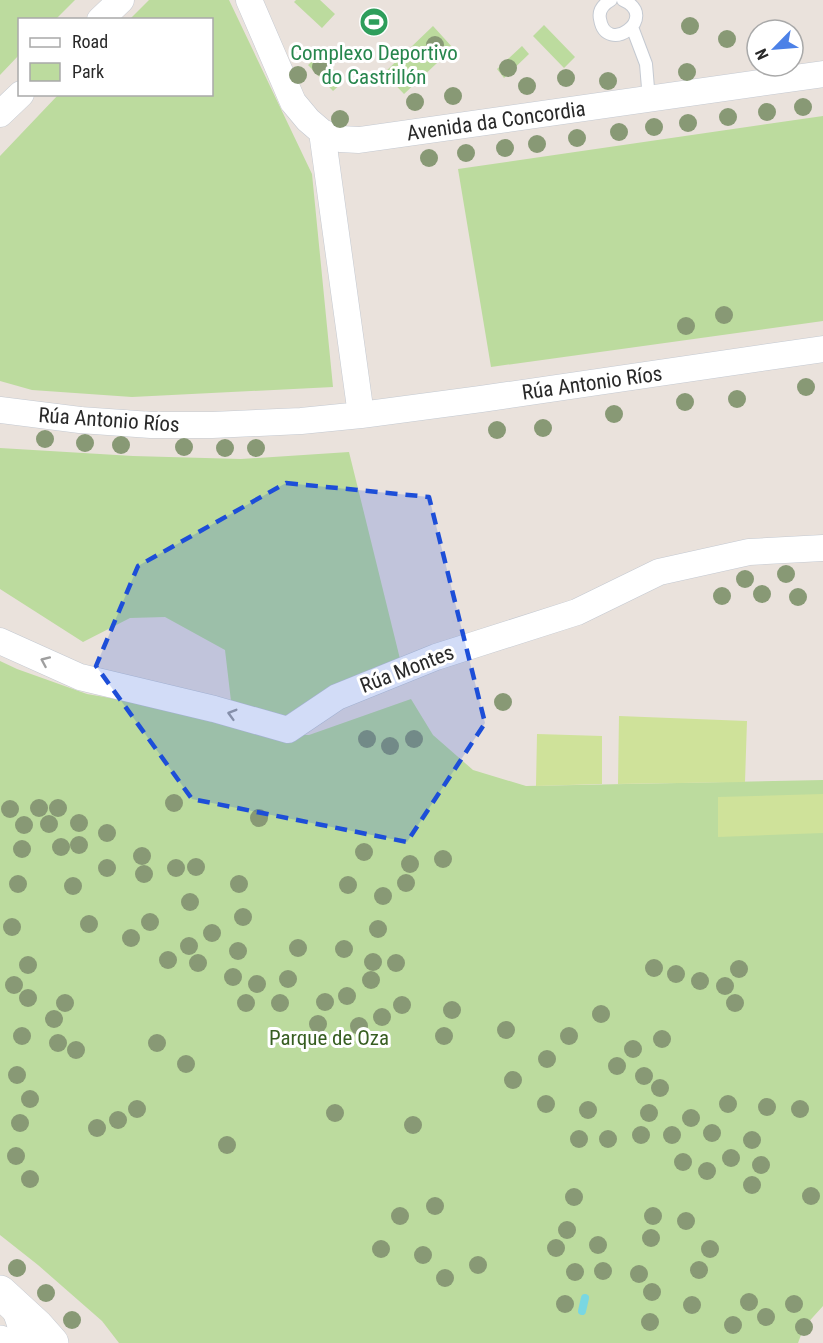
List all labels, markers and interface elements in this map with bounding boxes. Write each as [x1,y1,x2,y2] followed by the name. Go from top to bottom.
[358,6,390,38] sports icon: Complexo Deportivo do Castrillón
[18,18,213,96] legend
[745,18,805,78] north arrow
[72,31,108,52] text: Road
[290,41,458,89] place label: Complexo Deportivo do Castrillón
[751,46,773,63] text: N
[72,61,104,82] text: Park
[405,97,587,145] street label: Avenida da Concordia
[520,361,664,405] street label: Rúa Antonio Ríos
[38,403,180,437] street label: Rúa Antonio Ríos
[357,640,457,698] street label: Rúa Montes
[40,656,51,668] one-way arrow
[227,709,238,721] one-way arrow
[269,1026,389,1050] park label: Parque de Oza

